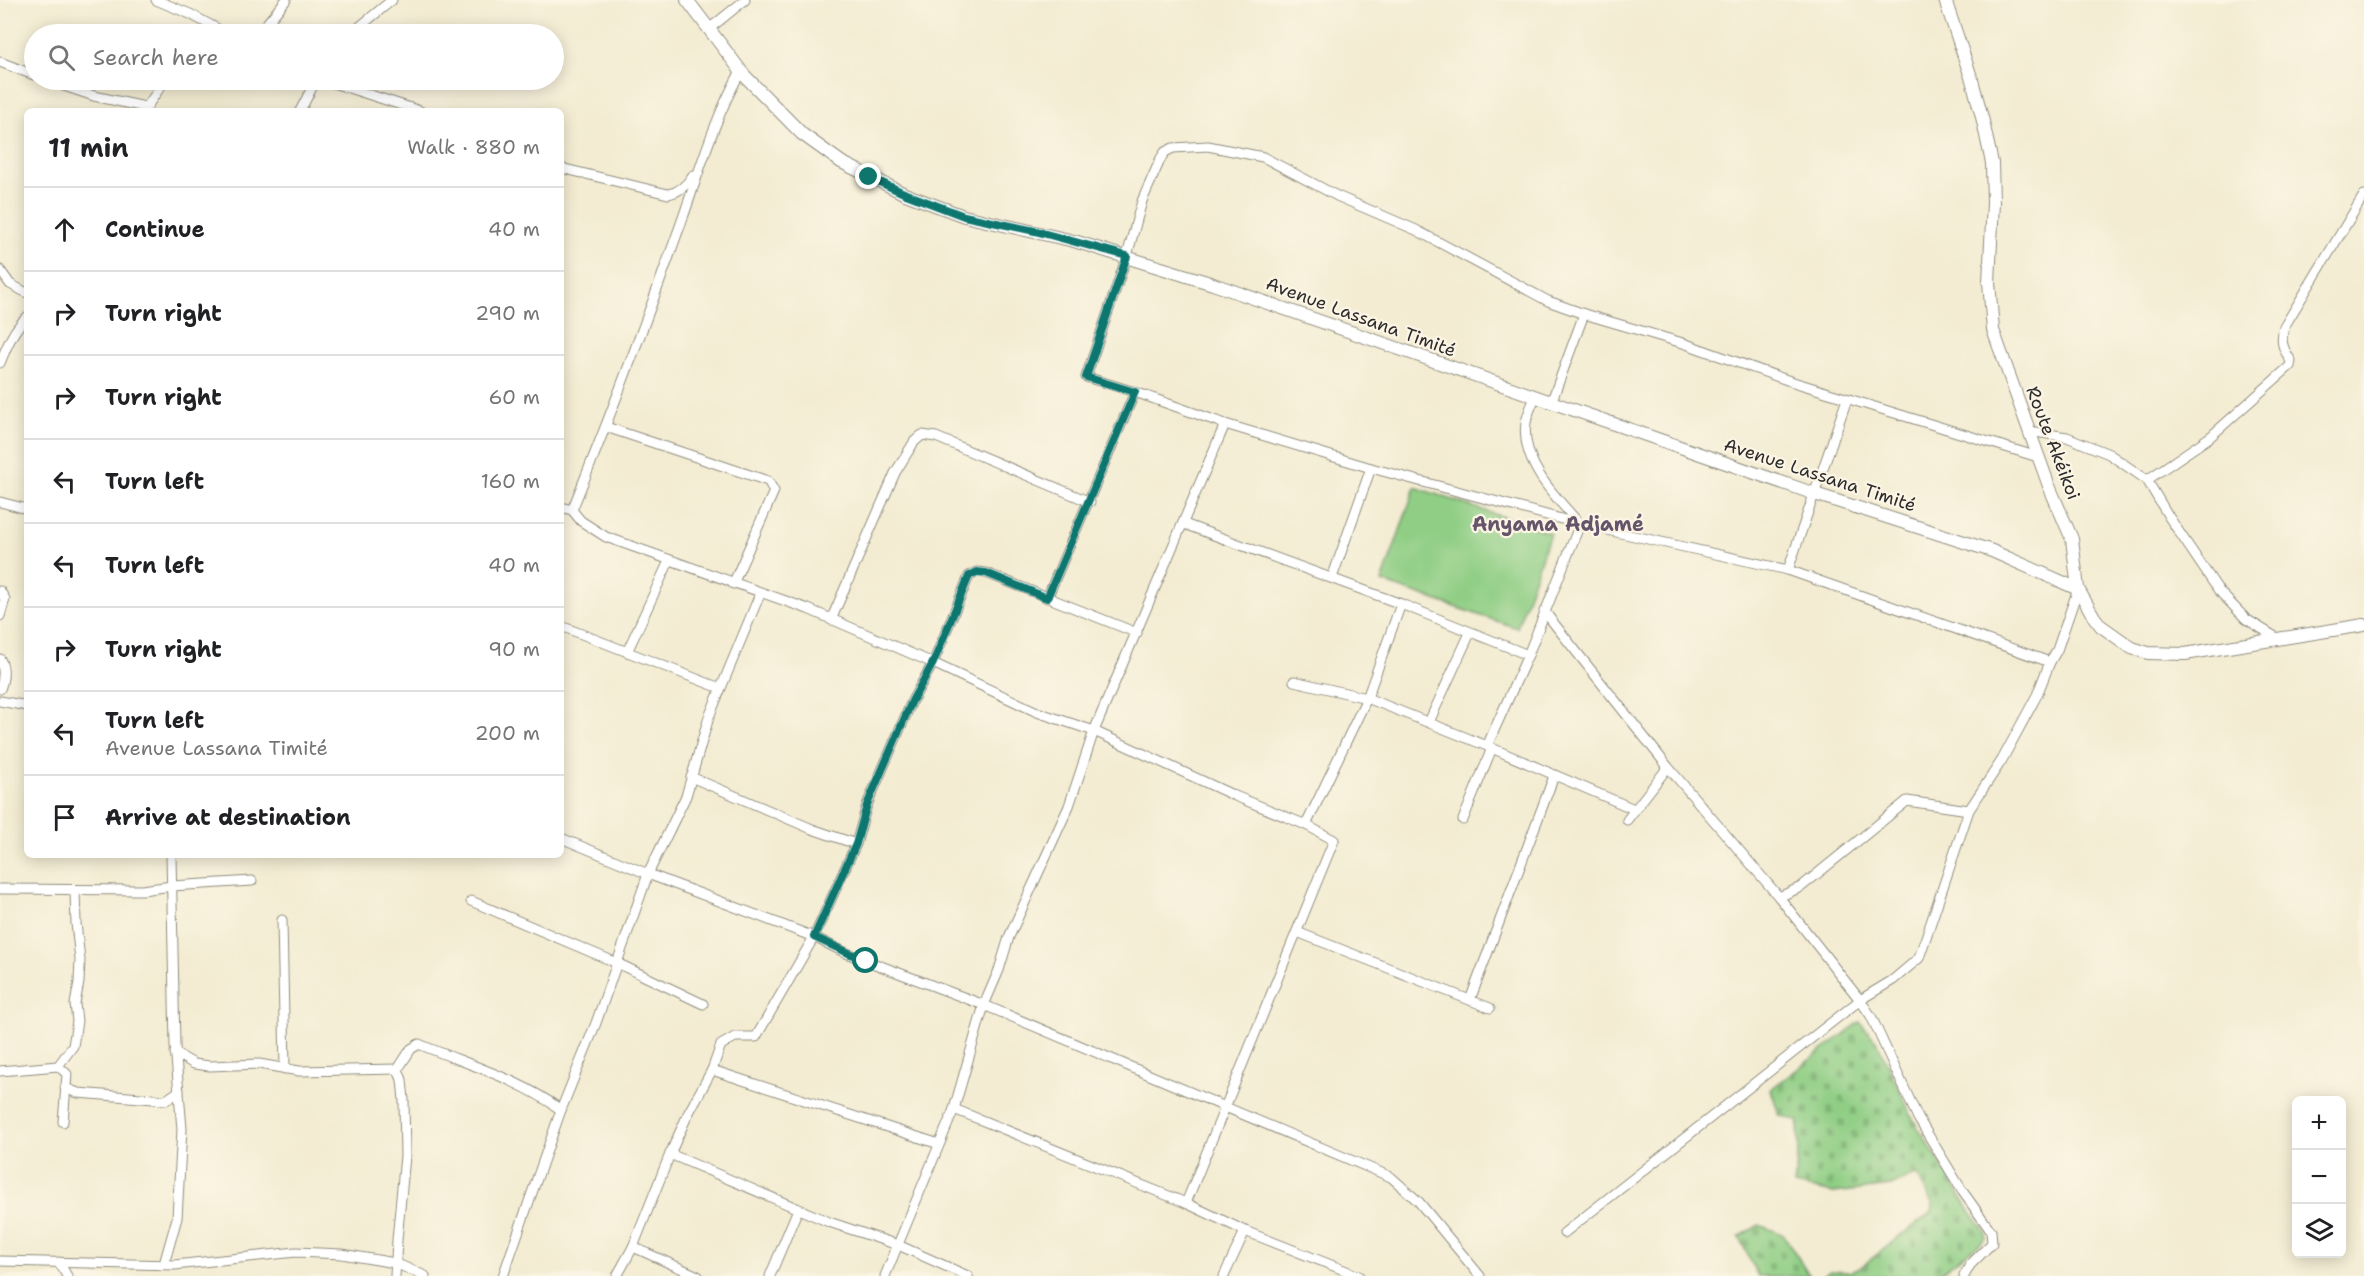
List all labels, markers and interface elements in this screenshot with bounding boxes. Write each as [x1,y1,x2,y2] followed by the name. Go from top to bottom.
[24,24,564,90] search box
[45,41,78,74] icon: search
[93,43,219,72] text: Search here
[48,130,129,165] text: 11 min
[407,134,540,160] text: Walk · 880 m
[855,163,881,189] route end
[48,213,81,246] icon: ahead
[105,215,205,244] text: Continue
[488,216,540,242] text: 40 m
[1263,271,1459,363] street label: Avenue Lassana Timité
[48,297,81,330] icon: right
[105,299,222,328] text: Turn right
[475,300,540,326] text: 290 m
[48,381,81,414] icon: right
[105,383,222,412] text: Turn right
[2020,383,2086,503] street label: Route Akéikoi
[488,384,540,410] text: 60 m
[1721,433,1919,517] street label: Avenue Lassana Timité
[48,465,81,498] icon: left
[105,467,204,496] text: Turn left
[481,468,540,494] text: 160 m
[1472,511,1644,537] district label: Anyama Adjamé
[48,549,81,582] icon: left
[105,551,204,580] text: Turn left
[488,552,540,578] text: 40 m
[48,633,81,666] icon: right
[105,635,222,664] text: Turn right
[488,636,540,662] text: 90 m
[105,706,204,735] text: Turn left
[48,717,81,750] icon: left
[475,720,540,746] text: 200 m
[105,735,328,761] text: Avenue Lassana Timité
[48,801,81,834] icon: arrive
[105,803,351,832] text: Arrive at destination
[852,947,878,973] route start
[2292,1096,2346,1258] map controls
[2292,1096,2346,1150] button: +
[2292,1150,2346,1204] button: −
[2292,1204,2346,1258] button: layers

